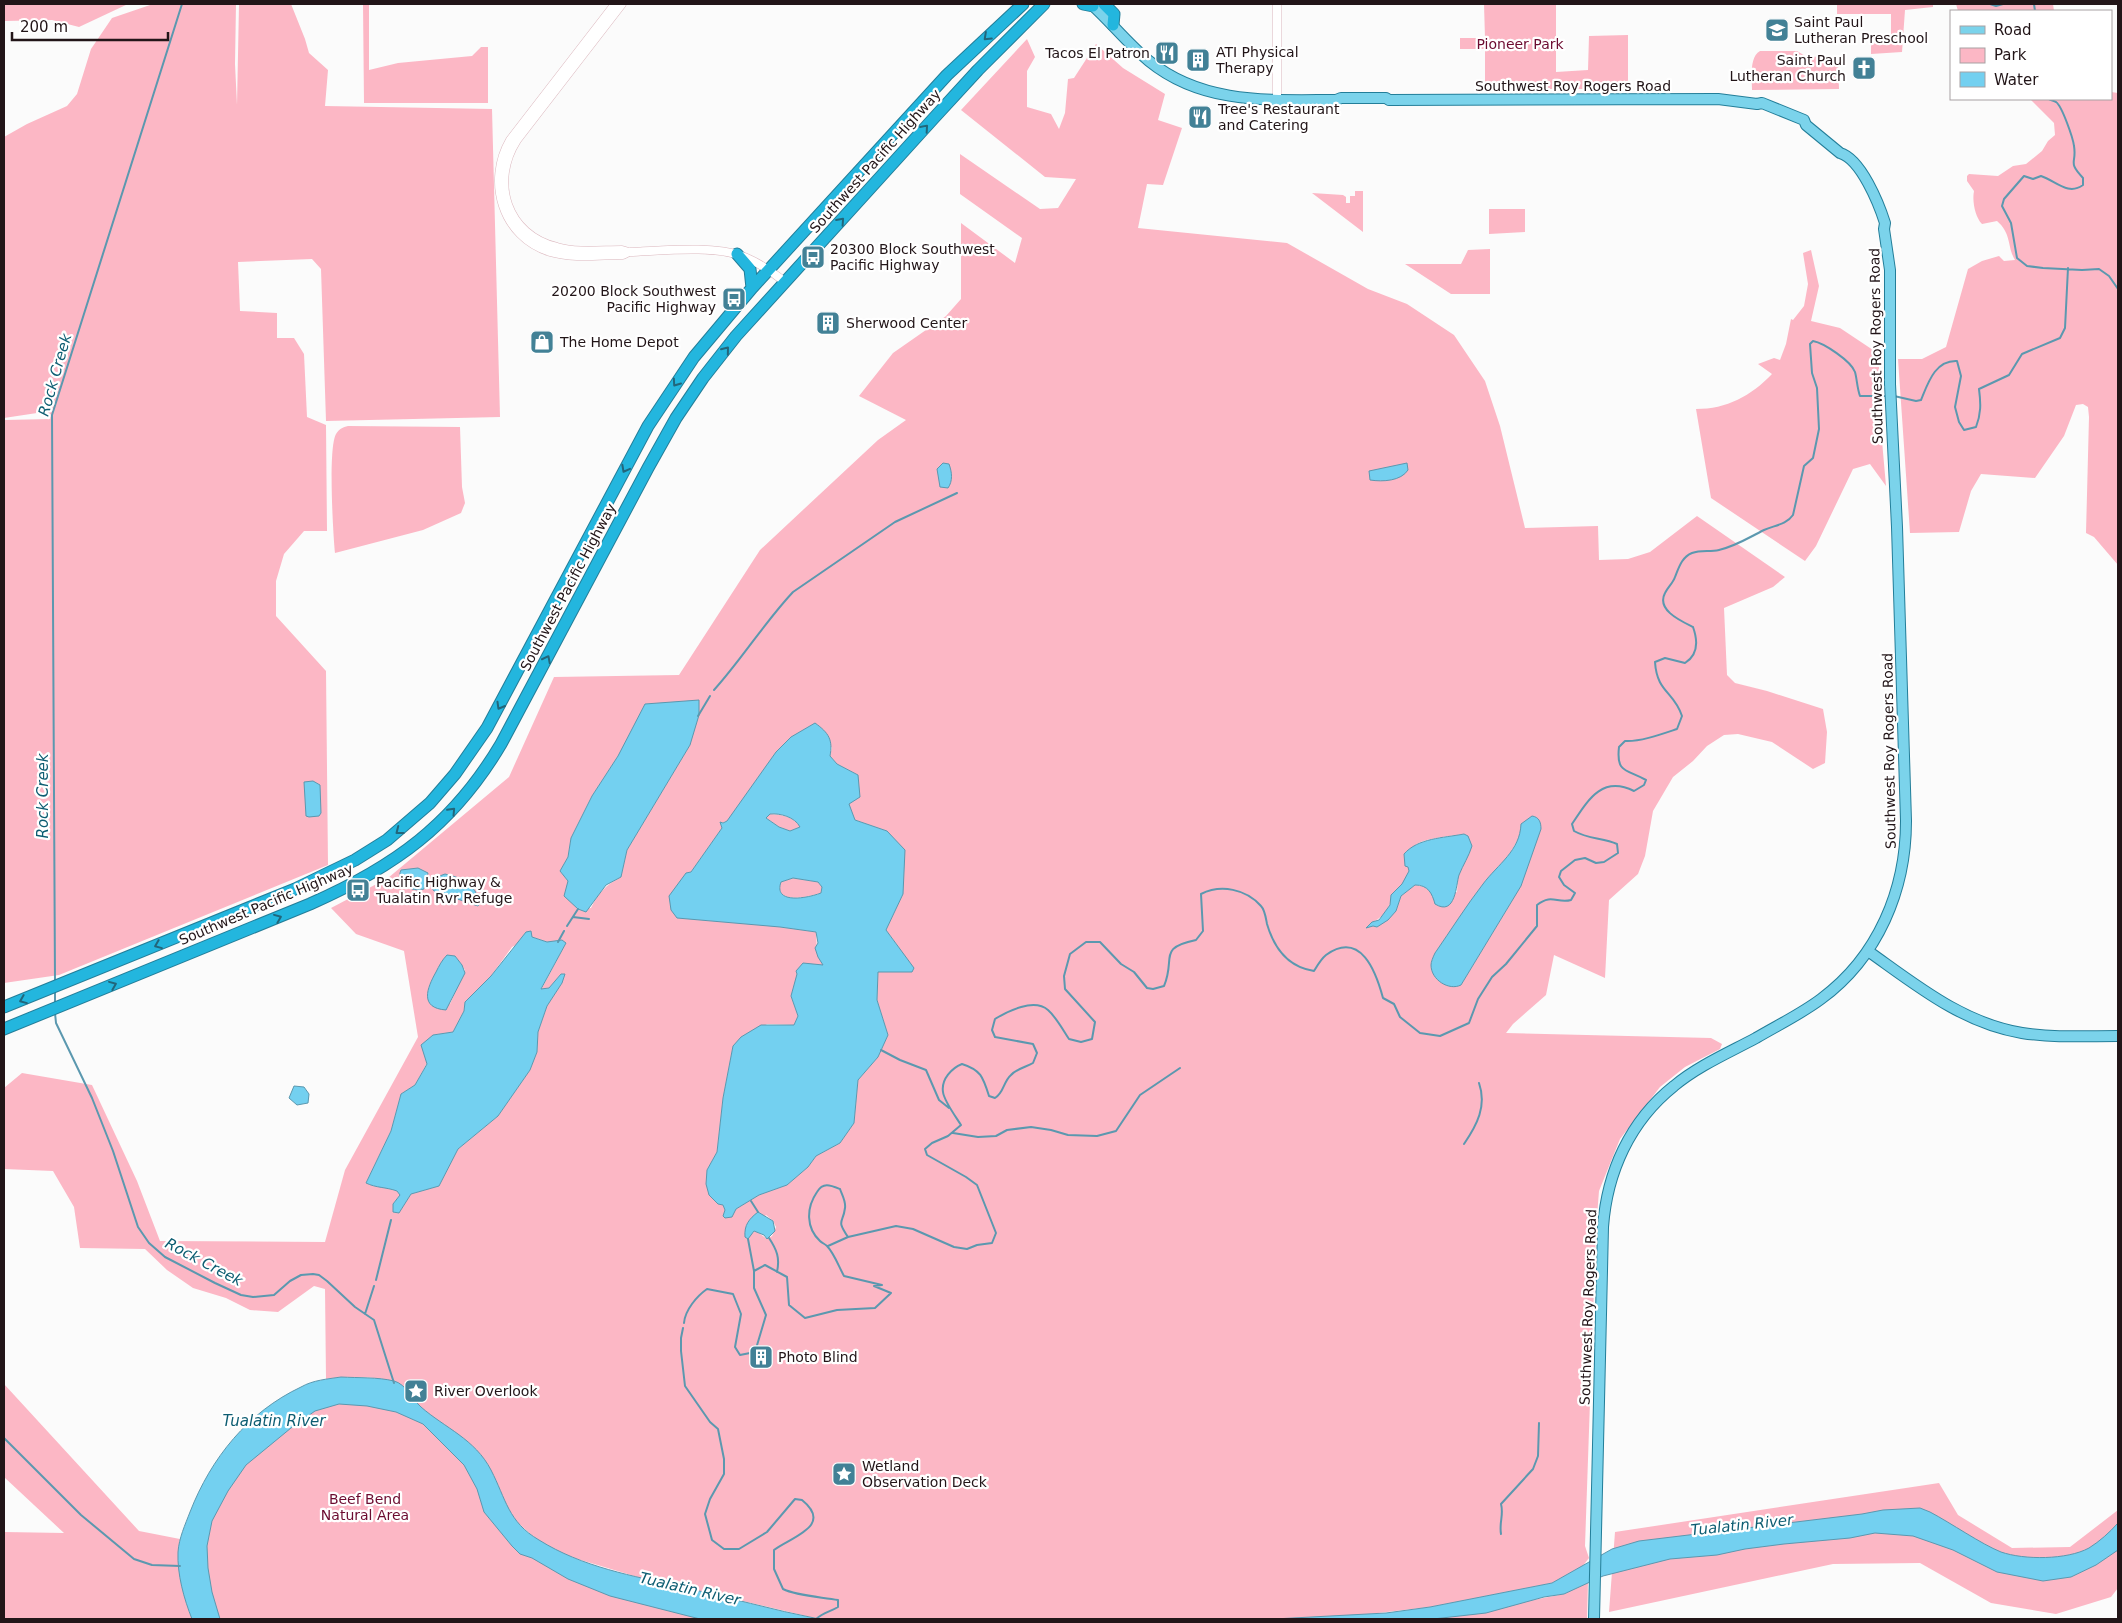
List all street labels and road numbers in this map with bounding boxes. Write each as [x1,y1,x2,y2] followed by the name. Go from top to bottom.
[1475,78,1671,94] street label: Southwest Roy Rogers Road
[806,86,944,236] street label: Southwest Pacific Highway
[1866,248,1886,444] street label: Southwest Roy Rogers Road
[517,501,619,673] street label: Southwest Pacific Highway
[1879,653,1899,849] street label: Southwest Roy Rogers Road
[177,860,355,948] street label: Southwest Pacific Highway
[1577,1209,1599,1405] street label: Southwest Roy Rogers Road

